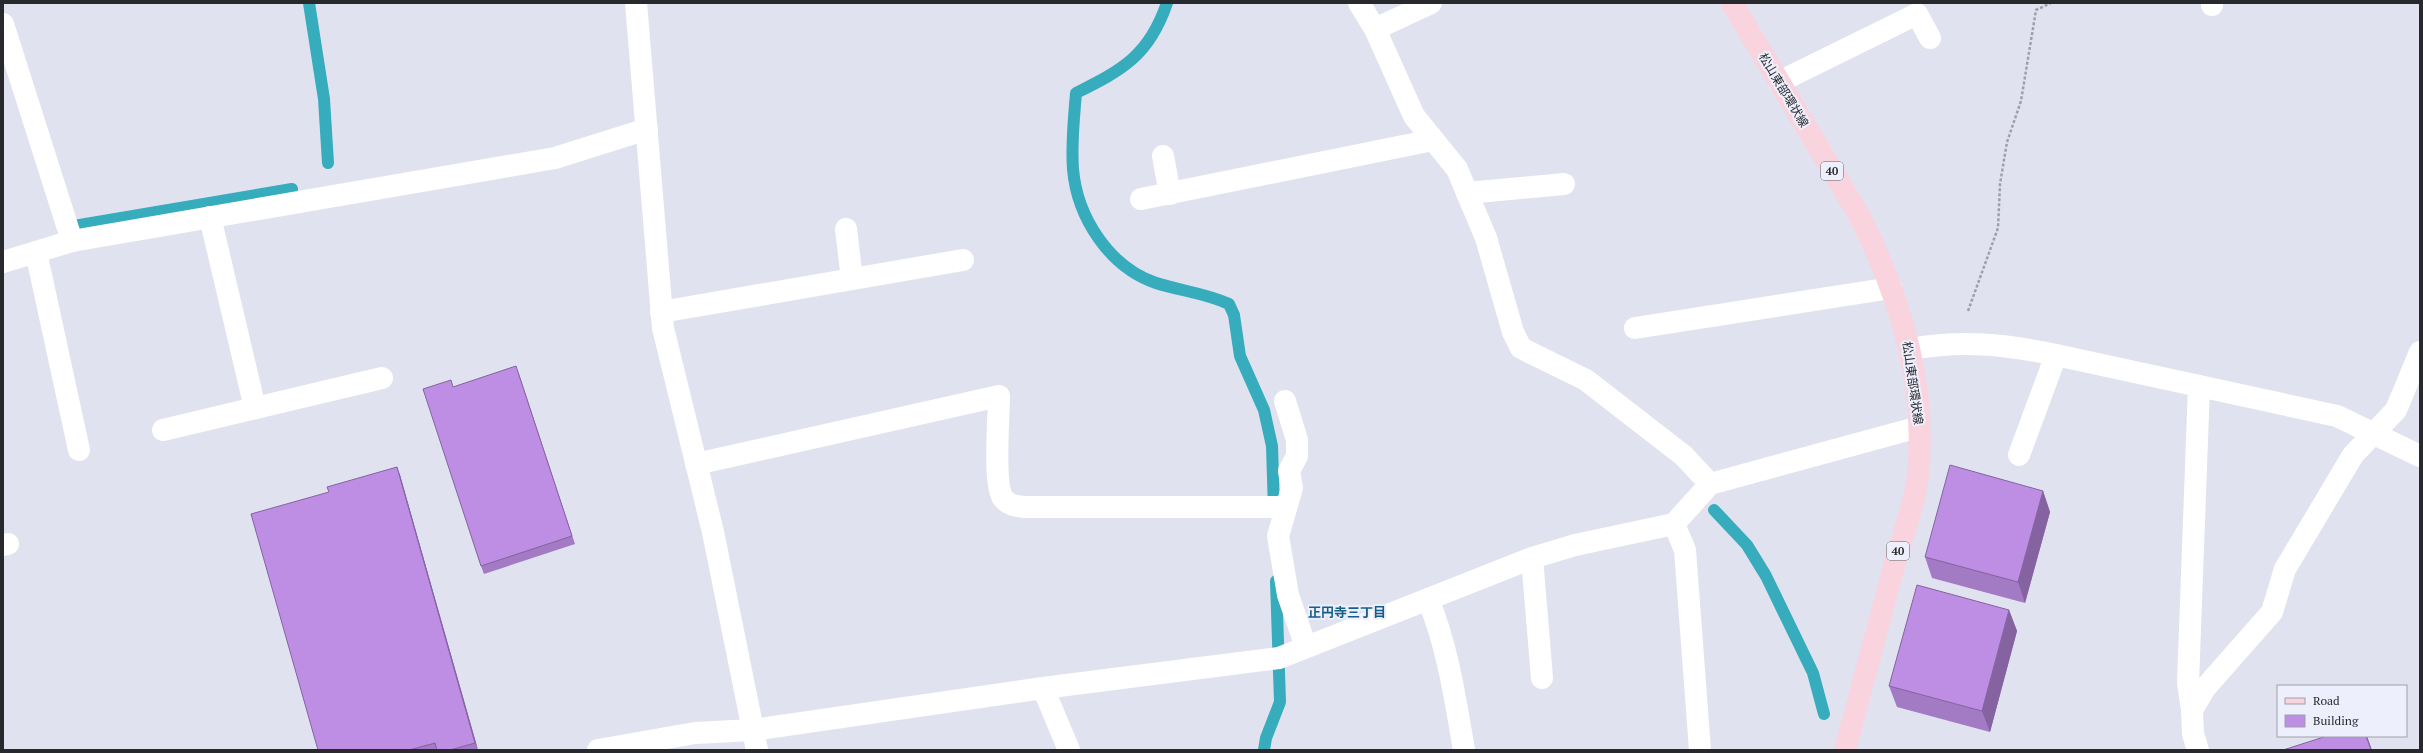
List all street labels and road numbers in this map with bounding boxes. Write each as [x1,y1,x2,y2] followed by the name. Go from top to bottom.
[1756,50,1812,130] street label: 松山東部環状線
[1821,162,1843,180] road number: 40
[1900,340,1926,426] street label: 松山東部環状線
[1887,542,1909,560] road number: 40

